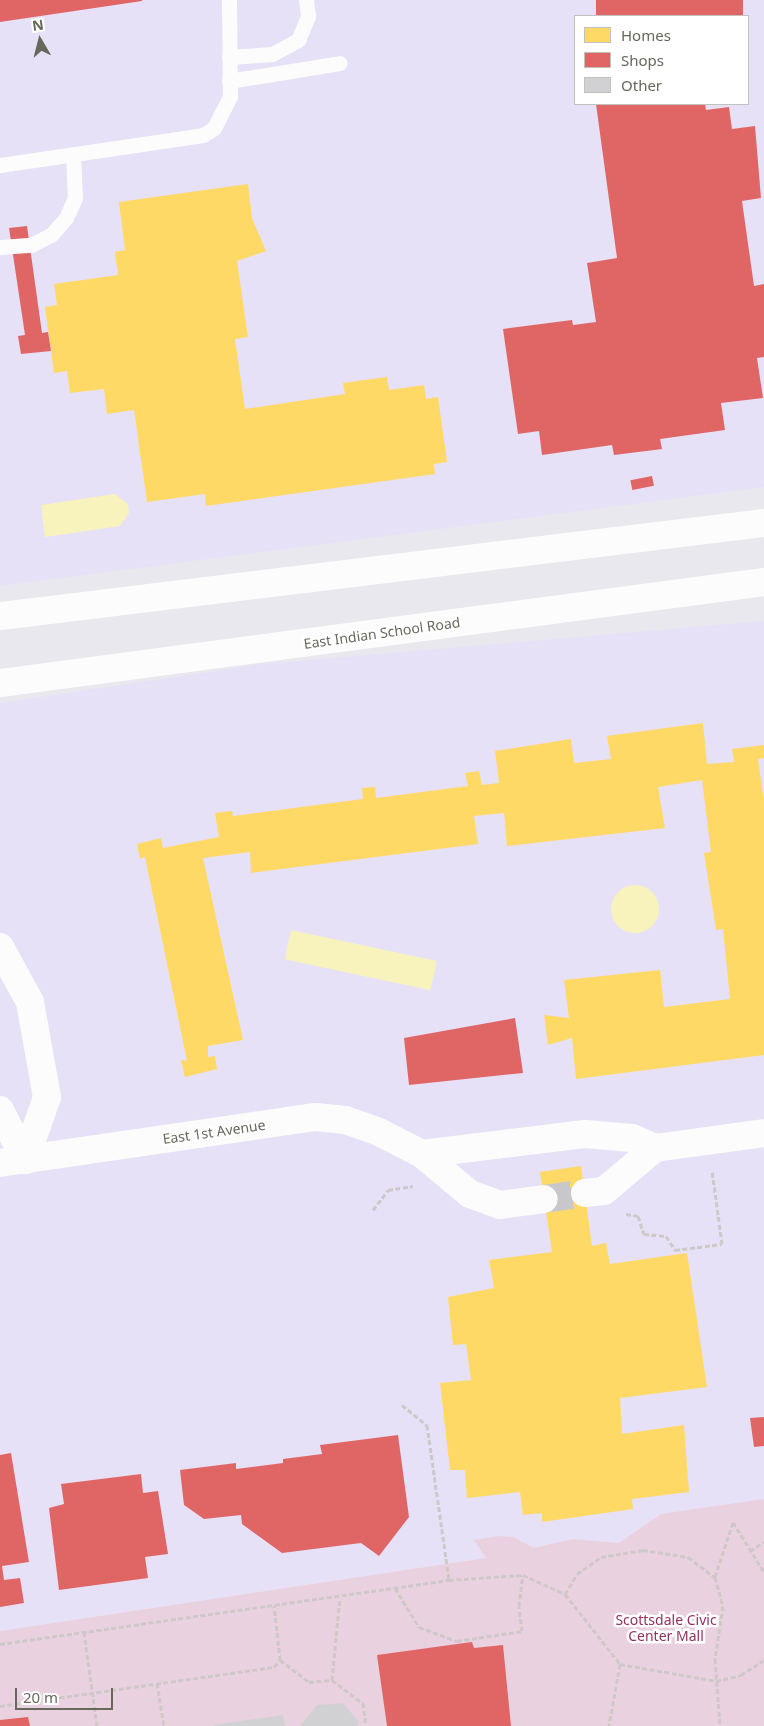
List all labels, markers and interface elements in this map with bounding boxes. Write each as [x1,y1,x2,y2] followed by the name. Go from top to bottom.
[31,14,45,35] text: N
[15,15,65,65] north arrow
[574,15,749,105] legend
[621,25,671,45] text: Homes
[621,50,664,70] text: Shops
[621,75,662,95] text: Other
[303,614,461,652] street label: East Indian School Road
[162,1116,266,1148] street label: East 1st Avenue
[615,1612,717,1644] park label: Scottsdale Civic Center Mall
[18,1678,115,1710] scale bar
[23,1687,58,1707] text: 20 m

